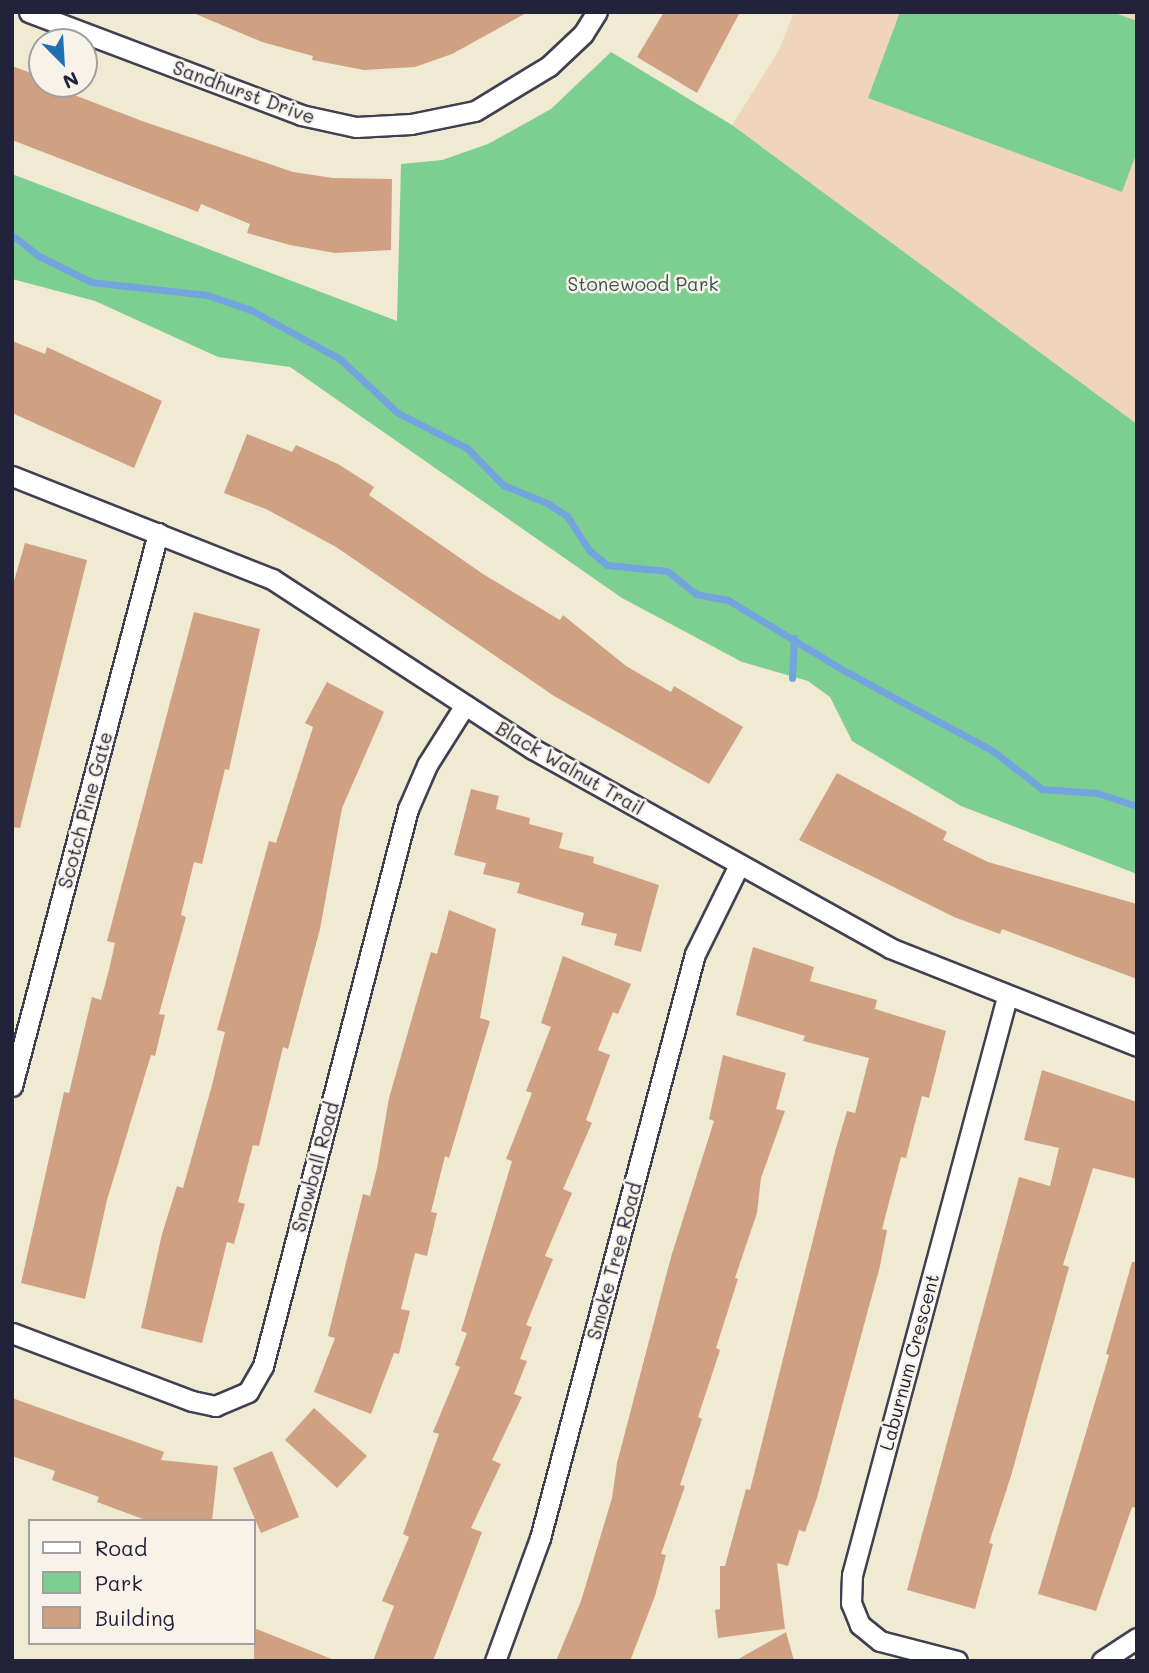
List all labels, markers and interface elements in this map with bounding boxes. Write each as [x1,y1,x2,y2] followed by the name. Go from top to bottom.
[28,28,98,98] north arrow
[170,56,318,128] street label: Sandhurst Drive
[59,66,83,95] text: N
[567,273,719,295] park label: Stonewood Park
[492,716,648,820] street label: Black Walnut Trail
[53,729,117,891] street label: Scotch Pine Gate
[287,1099,343,1235] street label: Snowball Road
[582,1180,646,1342] street label: Smoke Tree Road
[874,1271,944,1453] street label: Laburnum Crescent
[28,1519,256,1645] legend
[95,1534,147,1561] text: Road
[95,1569,143,1596] text: Park
[95,1604,175,1631] text: Building

